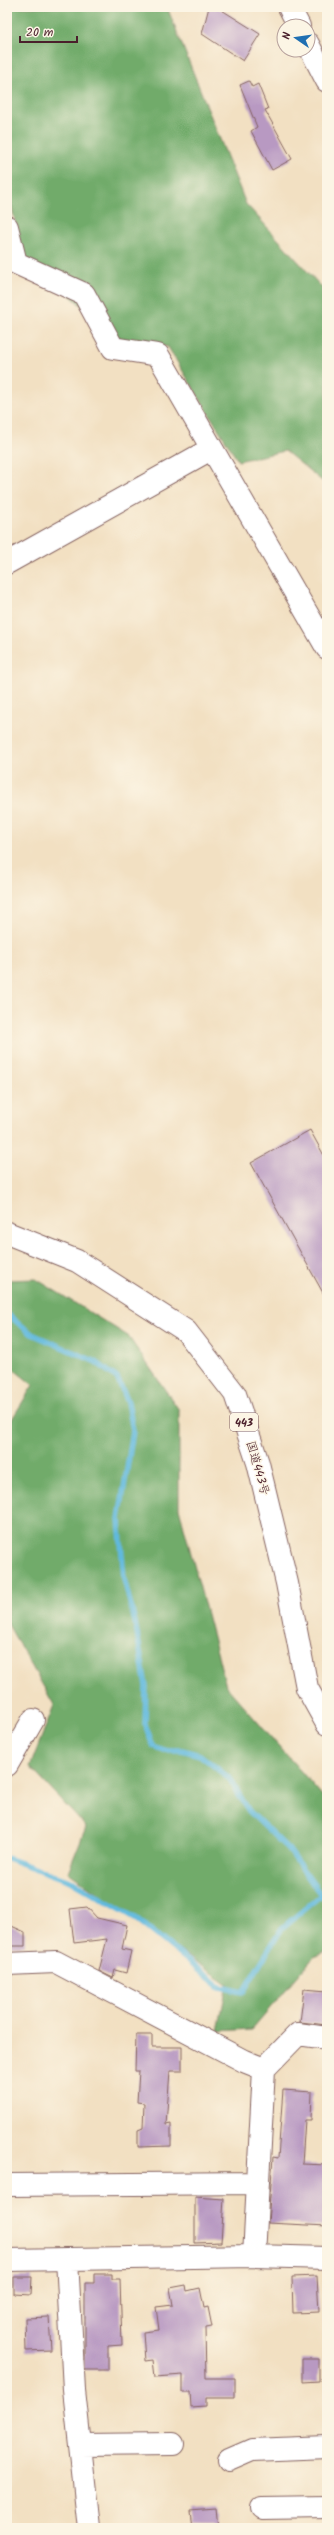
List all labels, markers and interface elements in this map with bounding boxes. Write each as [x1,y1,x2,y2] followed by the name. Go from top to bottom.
[20,18,77,44] scale bar
[276,18,316,58] north arrow
[26,23,54,42] text: 20 m
[278,31,297,41] text: N
[230,1413,258,1431] road number: 443
[241,1439,274,1498] street label: 国道443号

